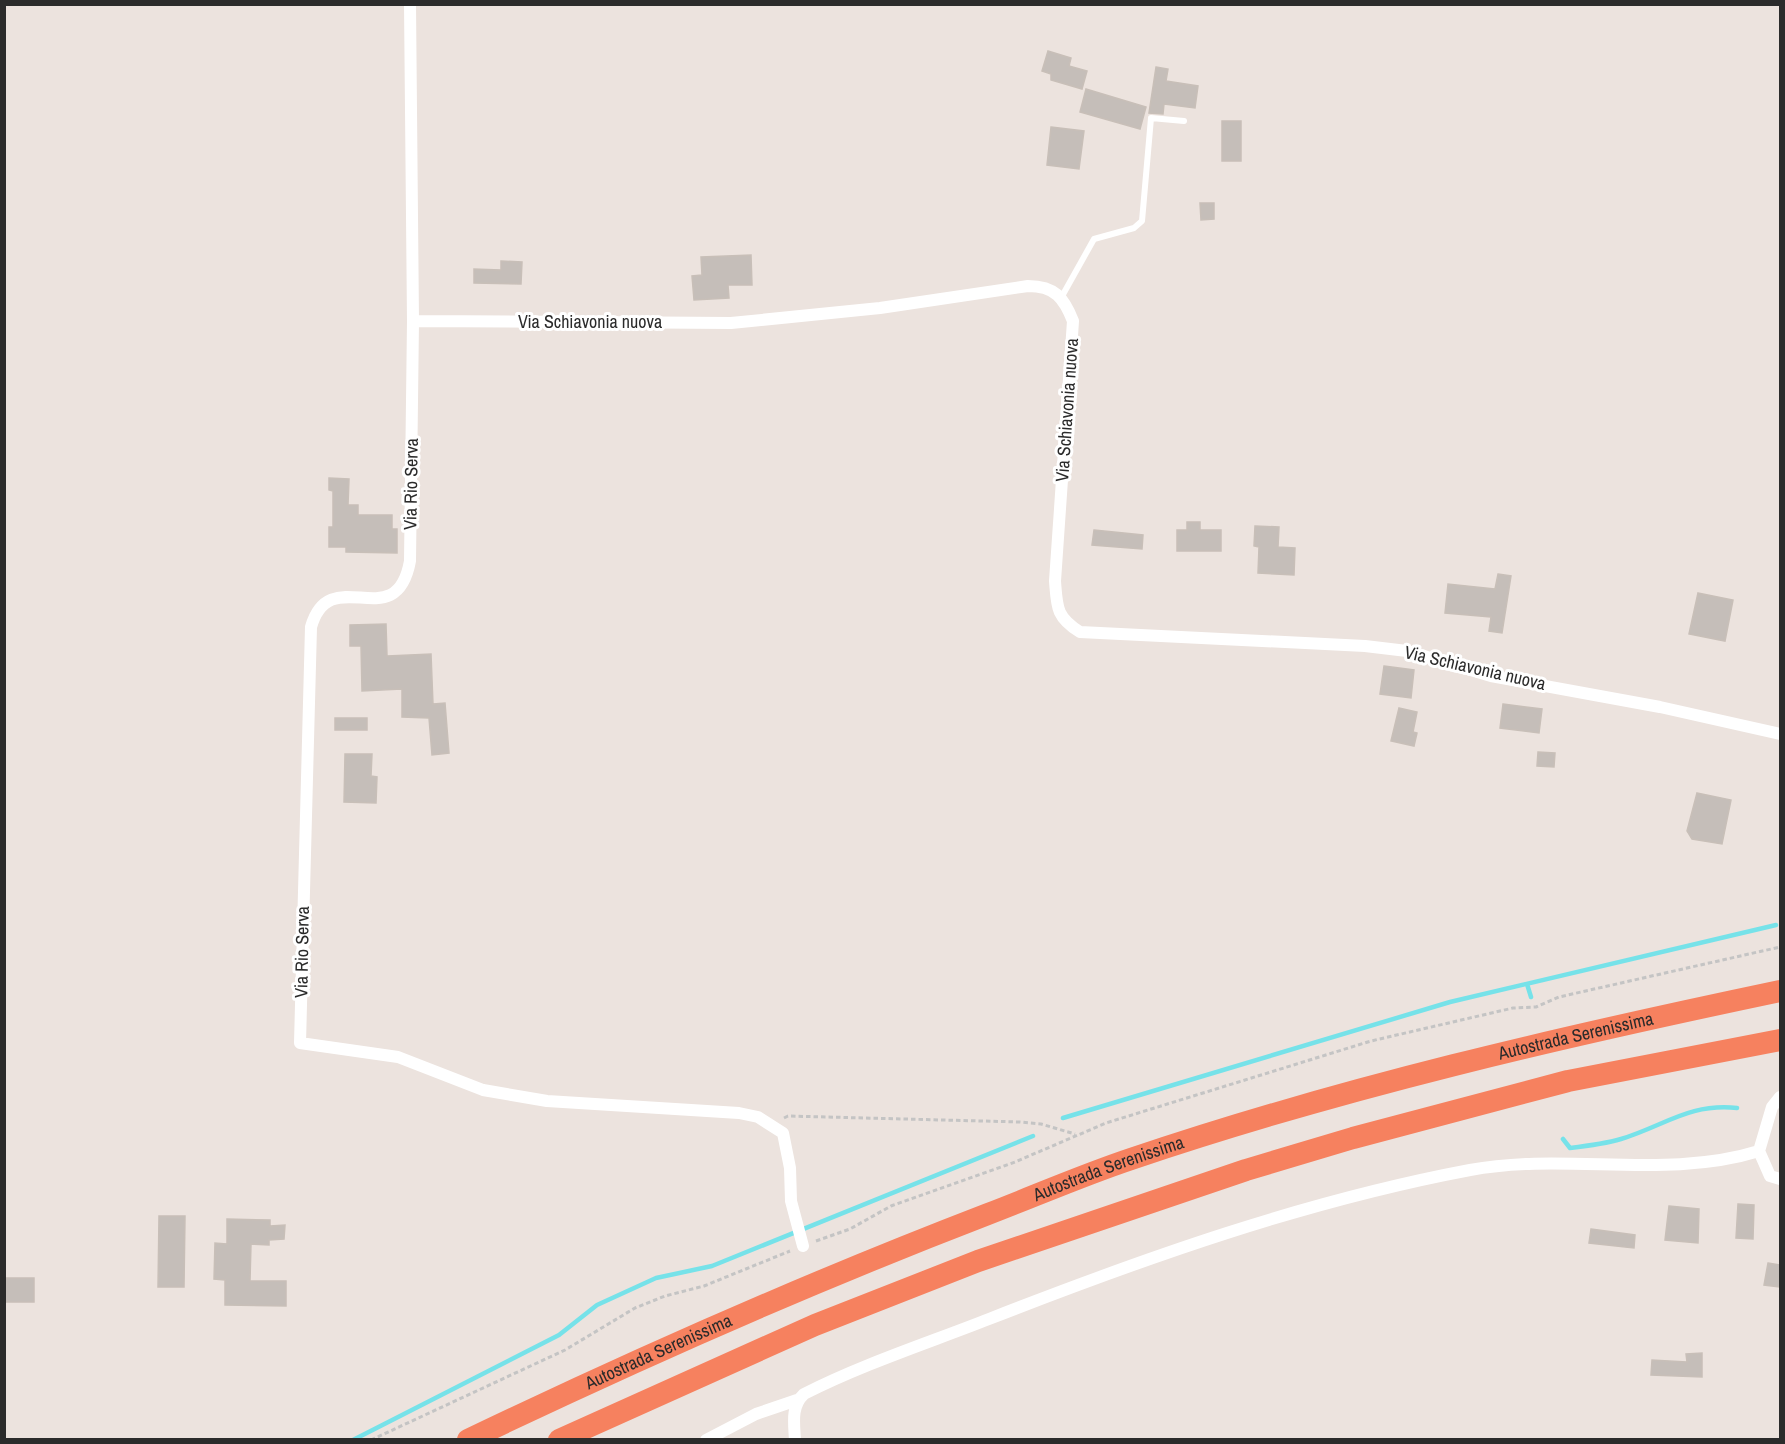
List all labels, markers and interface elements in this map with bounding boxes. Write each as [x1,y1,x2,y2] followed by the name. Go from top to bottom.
[518,309,662,334] street label: Via Schiavonia nuova
[1049,337,1084,483] street label: Via Schiavonia nuova
[397,438,424,530] street label: Via Rio Serva
[1402,639,1548,696] street label: Via Schiavonia nuova
[288,906,315,998] street label: Via Rio Serva
[1495,1006,1656,1066] street label: Autostrada Serenissima
[1028,1129,1187,1207] street label: Autostrada Serenissima
[580,1308,736,1396] street label: Autostrada Serenissima

